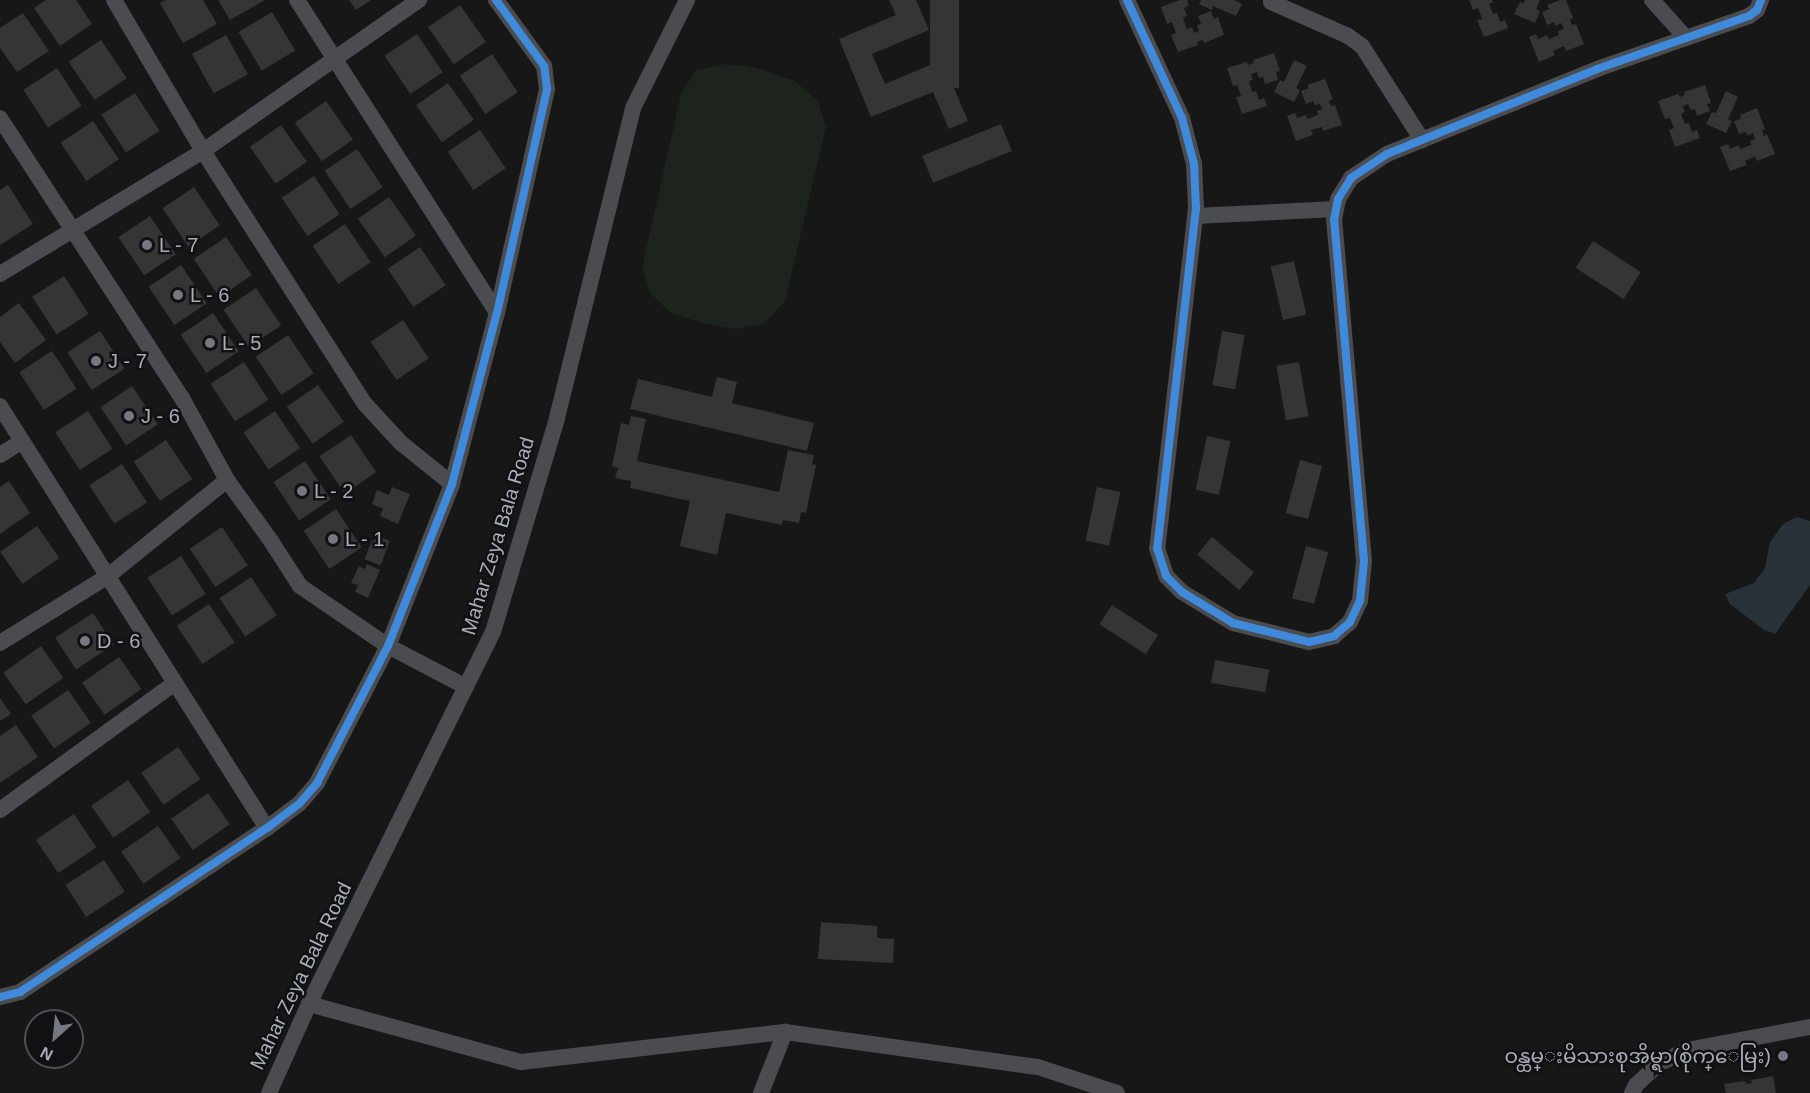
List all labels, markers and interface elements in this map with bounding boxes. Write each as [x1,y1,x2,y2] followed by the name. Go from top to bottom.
[159,233,199,257] place label: L - 7
[140,238,154,252] marker: L - 7
[190,283,230,307] place label: L - 6
[171,288,185,302] marker: L - 6
[222,331,262,355] place label: L - 5
[203,336,217,350] marker: L - 5
[108,349,147,373] place label: J - 7
[89,354,103,368] marker: J - 7
[141,404,180,428] place label: J - 6
[122,409,136,423] marker: J - 6
[456,434,540,638] street label: Mahar Zeya Bala Road
[314,479,354,503] place label: L - 2
[295,484,309,498] marker: L - 2
[345,527,385,551] place label: L - 1
[326,532,340,546] marker: L - 1
[97,629,140,653] place label: D - 6
[78,634,92,648] marker: D - 6
[245,878,357,1074] street label: Mahar Zeya Bala Road
[24,1009,84,1069] north arrow
[37,1044,56,1064] text: N
[1505,1044,1771,1068] place label: ဝန္ထမ္းမိသားစုအိမ္ရာ(စိုက္ေမြး)
[1776,1049,1790,1063] marker: ဝန္ထမ္းမိသားစုအိမ္ရာ(စိုက္ေမြး)

